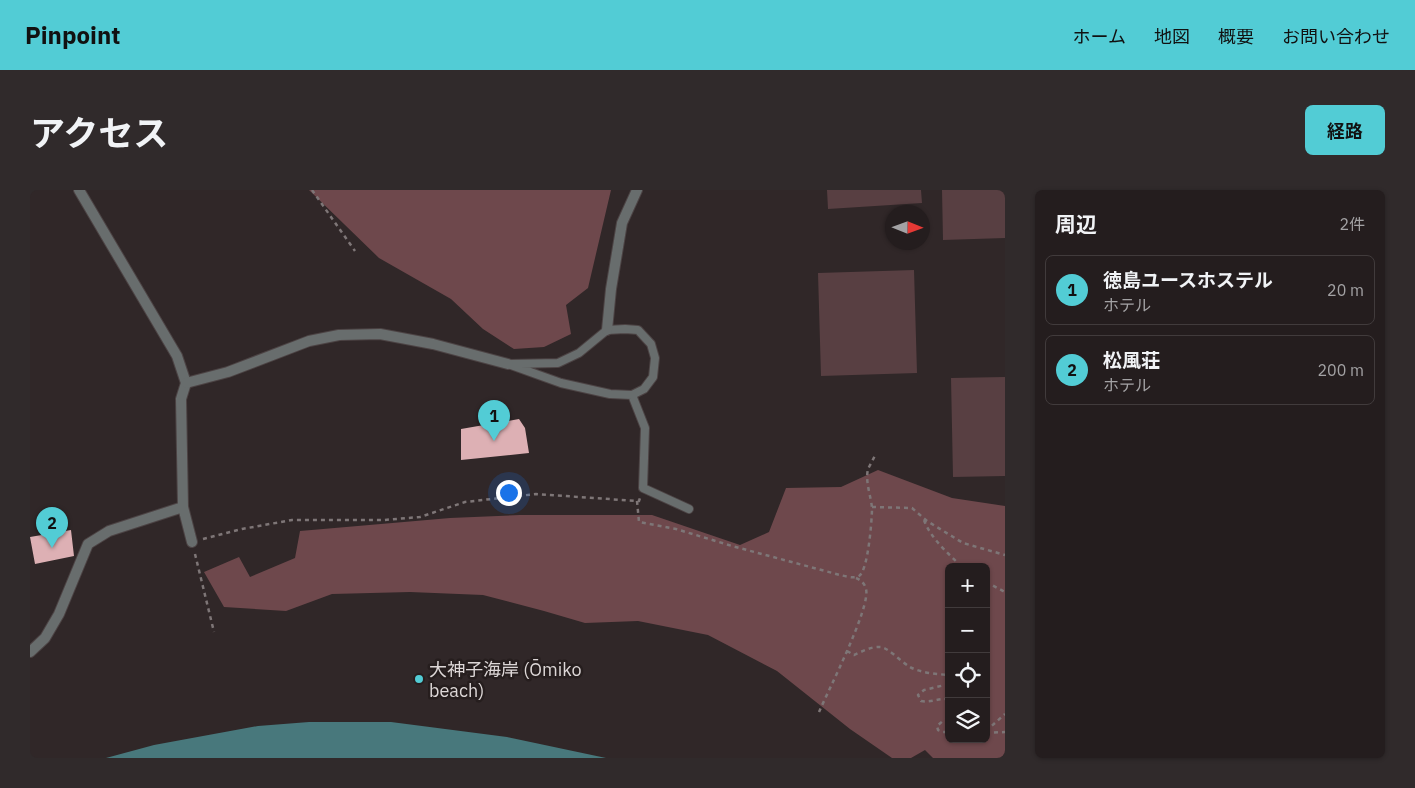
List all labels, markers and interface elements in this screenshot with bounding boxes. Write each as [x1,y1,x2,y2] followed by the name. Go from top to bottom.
[25,19,120,51] text: Pinpoint
[1073,25,1126,48] text: ホーム
[1154,25,1190,48] text: 地図
[1218,25,1254,48] text: 概要
[1282,25,1390,48] text: お問い合わせ
[1305,105,1385,155] button: 経路
[30,110,168,156] text: アクセス
[885,205,930,250] north arrow
[1055,210,1097,238] text: 周辺
[1339,214,1365,234] text: 2件
[1103,268,1273,292] text: 徳島ユースホステル
[1067,280,1077,300] text: 1
[1327,280,1364,300] text: 20 m
[1103,295,1151,315] text: ホテル
[1103,348,1160,372] text: 松風荘
[1067,360,1077,380] text: 2
[1317,360,1364,380] text: 200 m
[1103,375,1151,395] text: ホテル
[478,400,510,441] pin: 1
[496,480,522,506] your location
[36,507,68,548] pin: 2
[945,563,990,743] map controls
[945,563,990,608] button: +
[945,608,990,653] button: −
[945,653,990,698] button: locate
[429,658,582,702] place label: 大神子海岸 (Ōmiko beach)
[413,673,425,685] marker: 大神子海岸 (Ōmiko beach)
[945,698,990,743] button: layers

